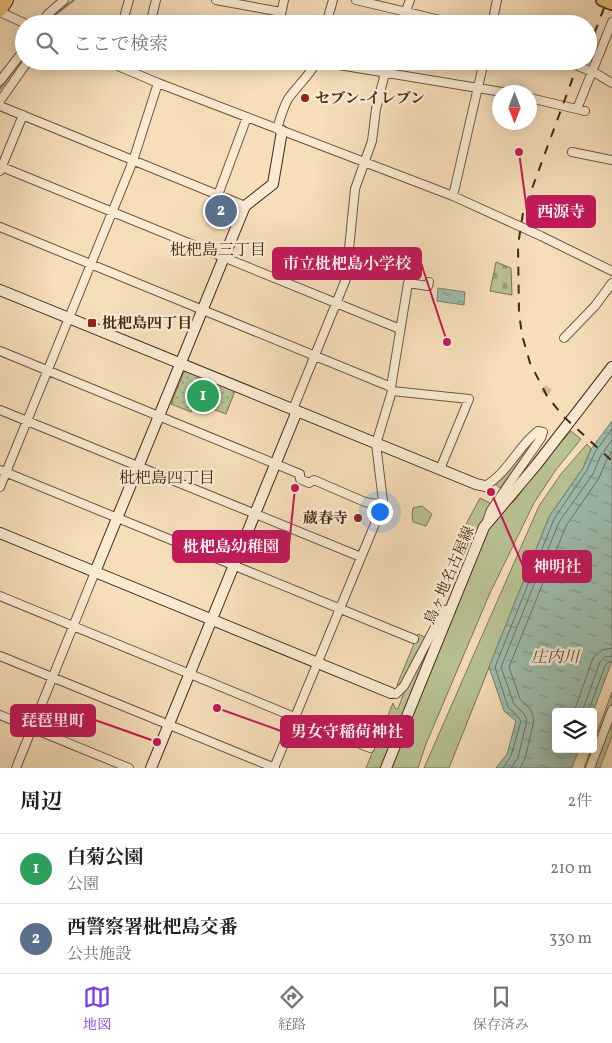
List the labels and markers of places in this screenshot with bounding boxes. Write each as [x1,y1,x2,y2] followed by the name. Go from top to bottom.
[315,89,425,110] place label: セブン-イレブン
[299,92,311,104] marker: セブン-イレブン
[205,192,237,230] pin: 2
[527,196,595,227] callout: 西源寺
[273,248,421,279] callout: 市立枇杷島小学校
[102,314,192,335] place label: 枇杷島四丁目
[86,317,98,329] marker: 枇杷島四丁目
[187,377,219,415] pin: 1
[303,509,348,530] place label: 蔵春寺
[352,512,364,524] marker: 蔵春寺
[173,531,289,562] callout: 枇杷島幼稚園
[523,551,591,582] callout: 神明社
[11,705,95,736] callout: 琵琶里町
[281,716,413,747] callout: 男女守稲荷神社

